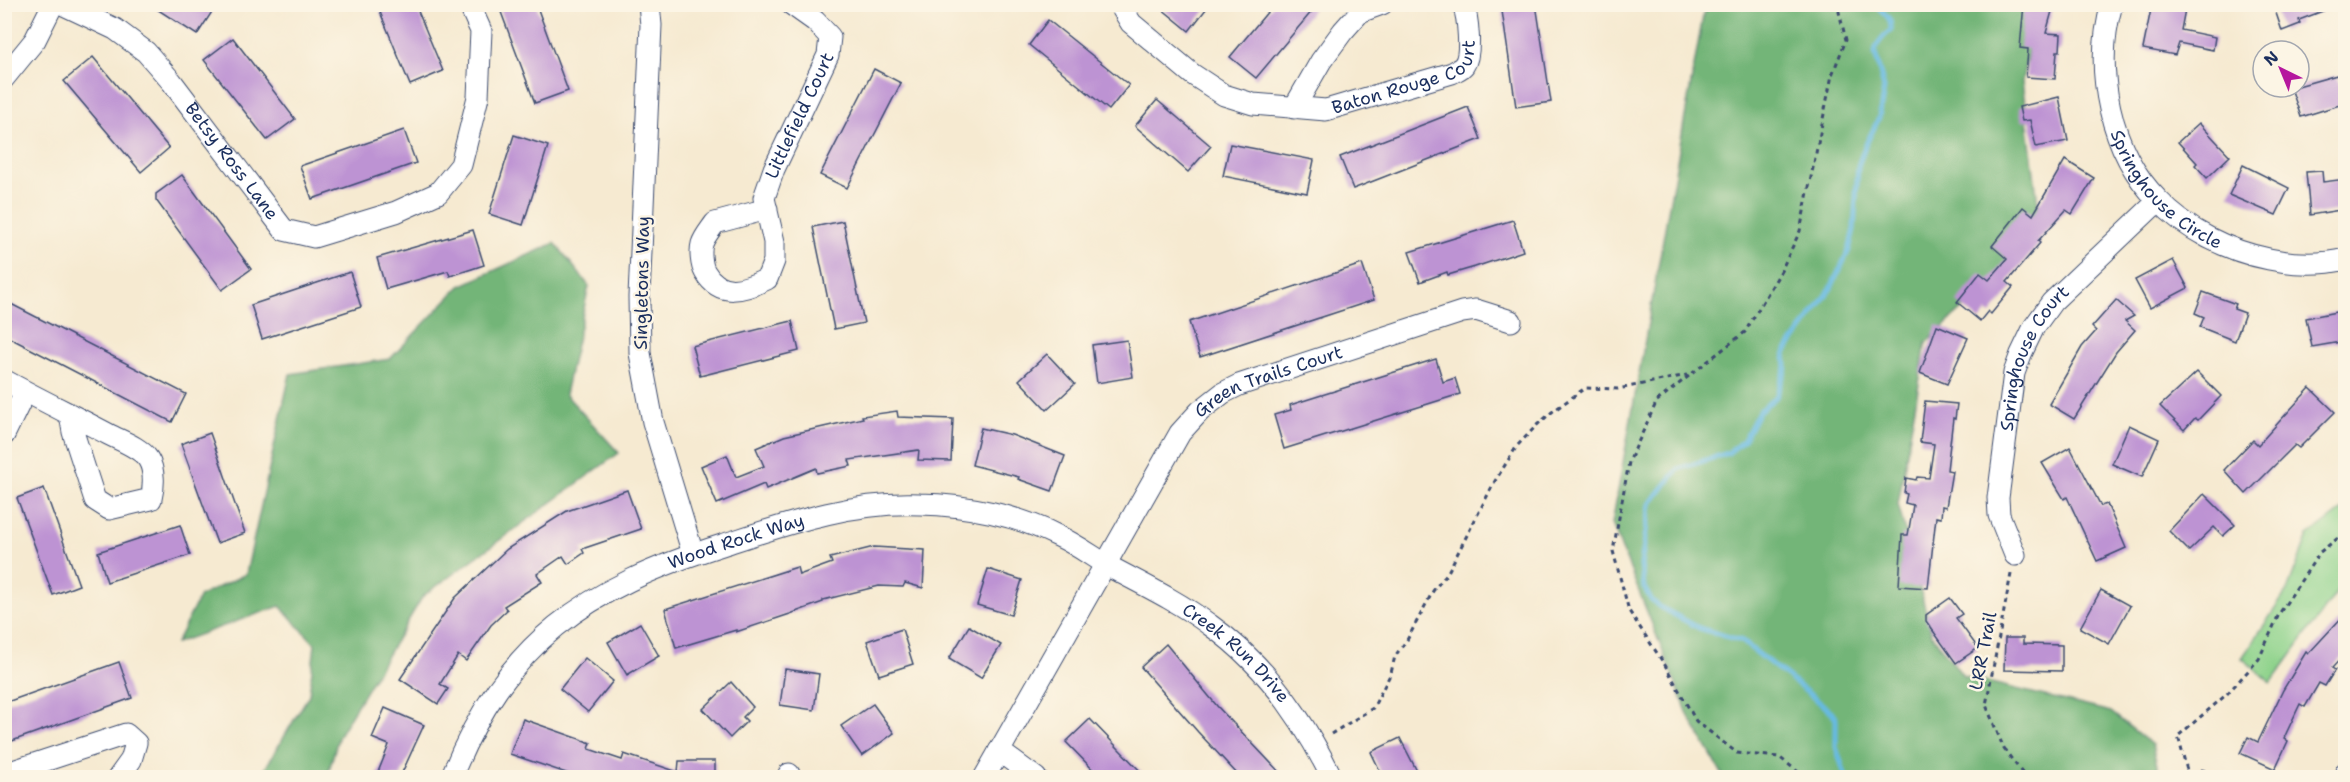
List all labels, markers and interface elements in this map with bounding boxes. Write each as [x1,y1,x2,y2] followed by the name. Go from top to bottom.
[2251,39,2311,99] north arrow
[1329,40,1481,120] street label: Baton Rouge Court
[2259,46,2283,70] text: N
[760,48,840,182] street label: Littlefield Court
[179,97,284,225] street label: Betsy Ross Lane
[2105,127,2226,255] street label: Springhouse Circle
[629,216,655,350] street label: Singletons Way
[1995,280,2074,433] street label: Springhouse Court
[1189,340,1346,423] street label: Green Trails Court
[664,508,807,575] street label: Wood Rock Way
[1178,597,1295,707] street label: Creek Run Drive
[1964,609,2002,692] street label: LRR Trail

